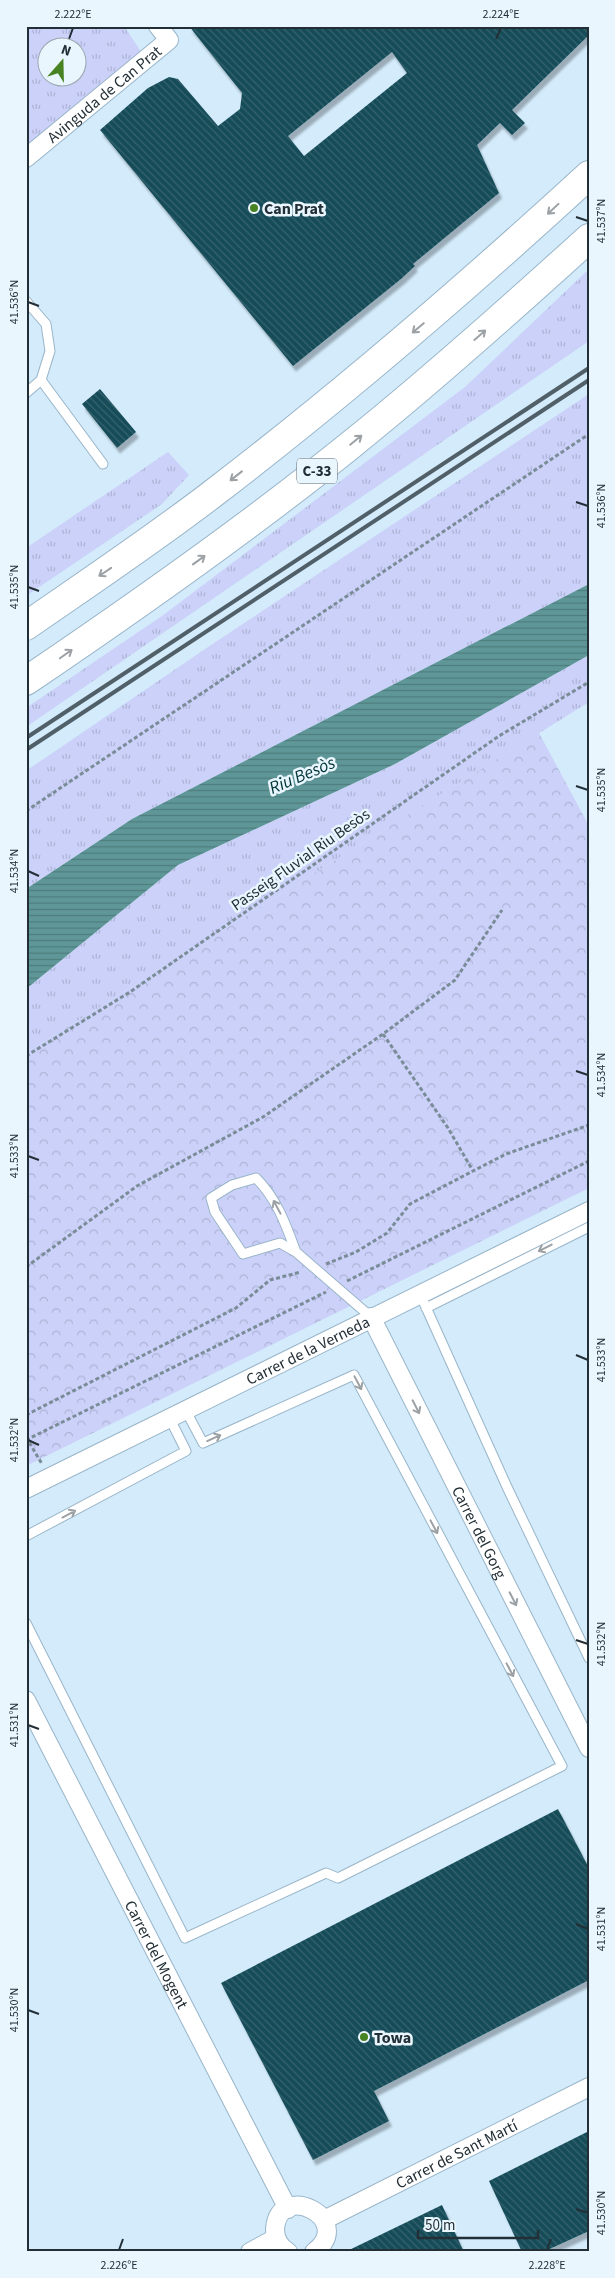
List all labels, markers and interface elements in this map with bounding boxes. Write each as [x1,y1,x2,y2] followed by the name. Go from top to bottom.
[54,6,92,23] text: 2.222°E
[482,6,520,23] text: 2.224°E
[38,38,88,88] north arrow
[43,40,167,148] street label: Avinguda de Can Prat
[58,40,74,62] text: N
[264,198,324,220] place label: Can Prat
[593,199,610,243] text: 41.537°N
[248,202,260,214] marker: Can Prat
[546,203,559,214] one-way arrow
[6,280,23,324] text: 41.536°N
[412,322,425,333] one-way arrow
[473,330,486,341] one-way arrow
[349,435,362,446] one-way arrow
[297,458,337,484] road number: C-33
[229,470,242,481] one-way arrow
[593,484,610,528] text: 41.536°N
[192,555,206,565] one-way arrow
[6,565,23,609] text: 41.535°N
[98,567,112,577] one-way arrow
[59,649,73,659] one-way arrow
[265,750,339,801] water label: Riu Besòs
[593,768,610,812] text: 41.535°N
[227,803,375,916] street label: Passeig Fluvial Riu Besòs
[6,849,23,893] text: 41.534°N
[593,1053,610,1097] text: 41.534°N
[6,1134,23,1178] text: 41.533°N
[272,1200,282,1215] one-way arrow
[538,1244,553,1254] one-way arrow
[242,1311,374,1391] street label: Carrer de la Verneda
[593,1338,610,1382] text: 41.533°N
[353,1376,363,1391] one-way arrow
[411,1400,421,1415] one-way arrow
[6,1418,23,1462] text: 41.532°N
[206,1433,221,1443] one-way arrow
[446,1482,512,1583] street label: Carrer del Gorg
[62,1508,76,1518] one-way arrow
[429,1519,439,1534] one-way arrow
[509,1591,519,1606] one-way arrow
[593,1622,610,1666] text: 41.532°N
[506,1662,516,1677] one-way arrow
[6,1703,23,1747] text: 41.531°N
[119,1897,193,2013] street label: Carrer del Mogent
[593,1907,610,1951] text: 41.531°N
[6,1988,23,2032] text: 41.530°N
[374,2027,411,2049] place label: Towa
[358,2031,370,2043] marker: Towa
[392,2114,522,2194] street label: Carrer de Sant Martí
[593,2191,610,2235] text: 41.530°N
[418,2208,538,2240] scale bar
[425,2215,455,2236] text: 50 m
[100,2257,138,2274] text: 2.226°E
[528,2257,566,2274] text: 2.228°E

